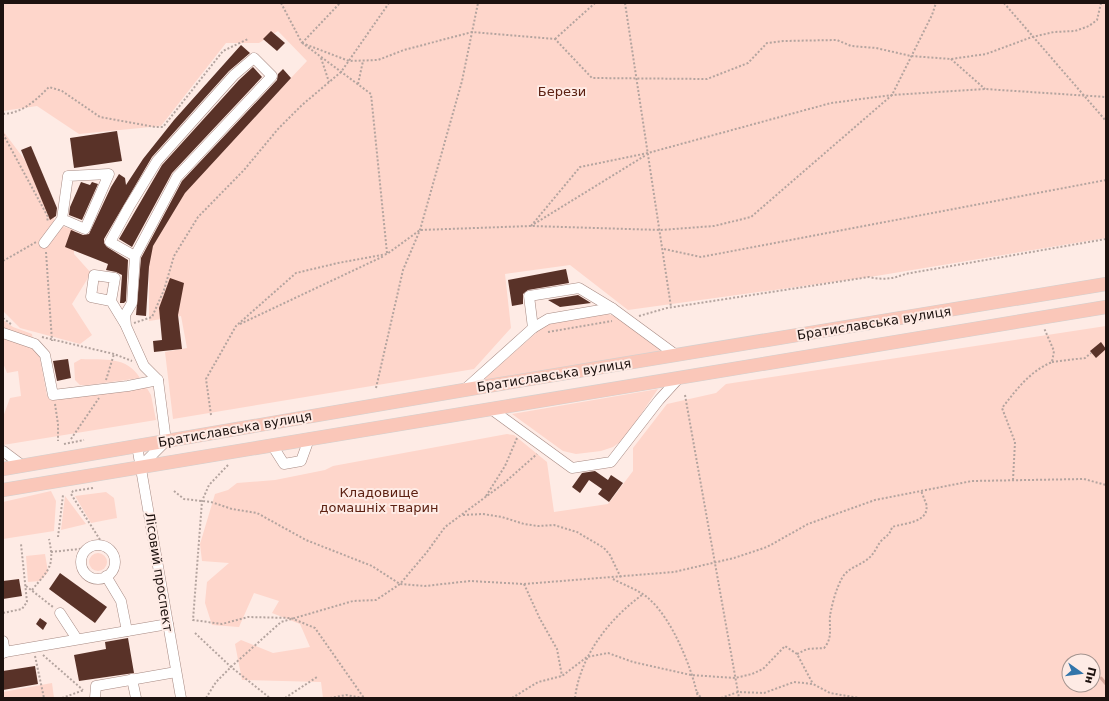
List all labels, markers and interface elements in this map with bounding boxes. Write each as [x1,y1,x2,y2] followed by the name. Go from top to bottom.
[538,84,586,99] park label: Берези
[796,303,952,343] street label: Братиславська вулиця
[476,355,632,395] street label: Братиславська вулиця
[157,408,313,450] street label: Братиславська вулиця
[320,485,438,515] park label: Кладовище домашніх тварин
[142,511,176,633] street label: Лісовий проспект
[1061,653,1101,693] north arrow
[1082,666,1099,685] text: Пн

